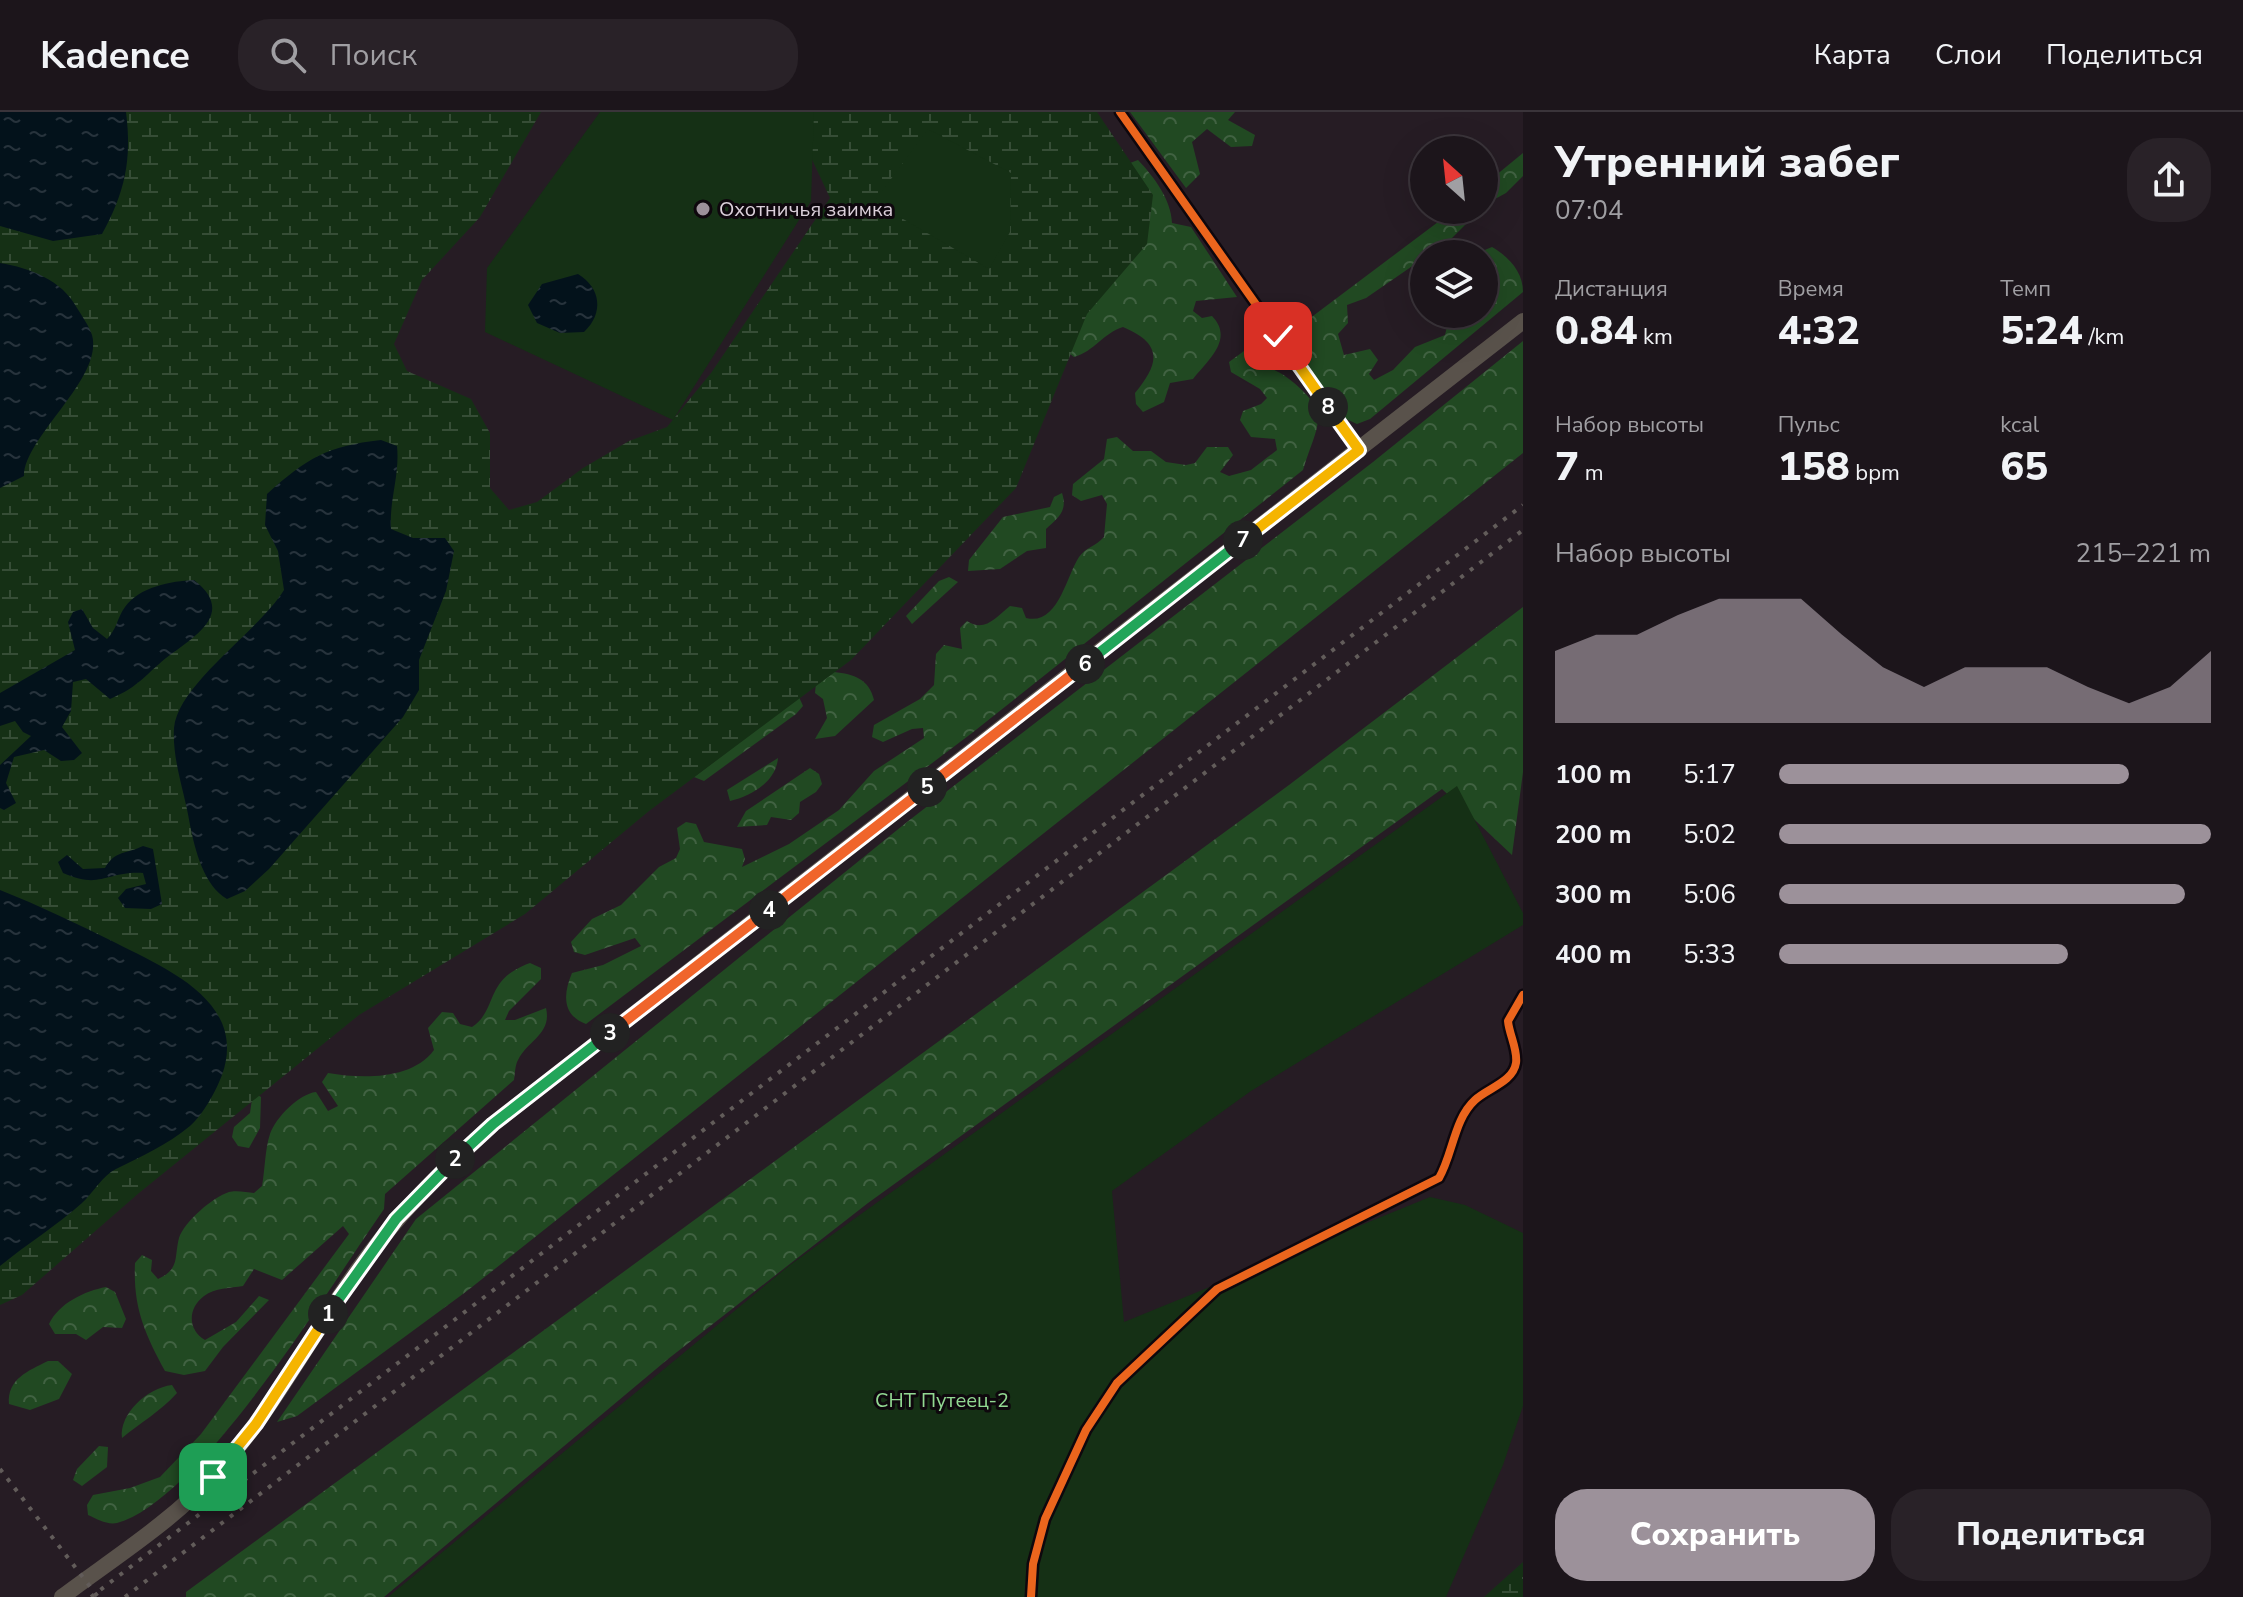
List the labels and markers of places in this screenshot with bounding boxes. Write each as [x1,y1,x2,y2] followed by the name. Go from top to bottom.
[719,196,893,223] place label: Охотничья заимка
[694,200,712,218] marker: Охотничья заимка
[1244,302,1312,370] pin
[1308,387,1348,427] pin: 8
[1223,520,1263,560] pin: 7
[1065,644,1105,684] pin: 6
[907,767,947,807] pin: 5
[749,890,789,930] pin: 4
[590,1013,630,1053] pin: 3
[435,1139,475,1179] pin: 2
[308,1294,348,1334] pin: 1
[179,1443,247,1511] pin

